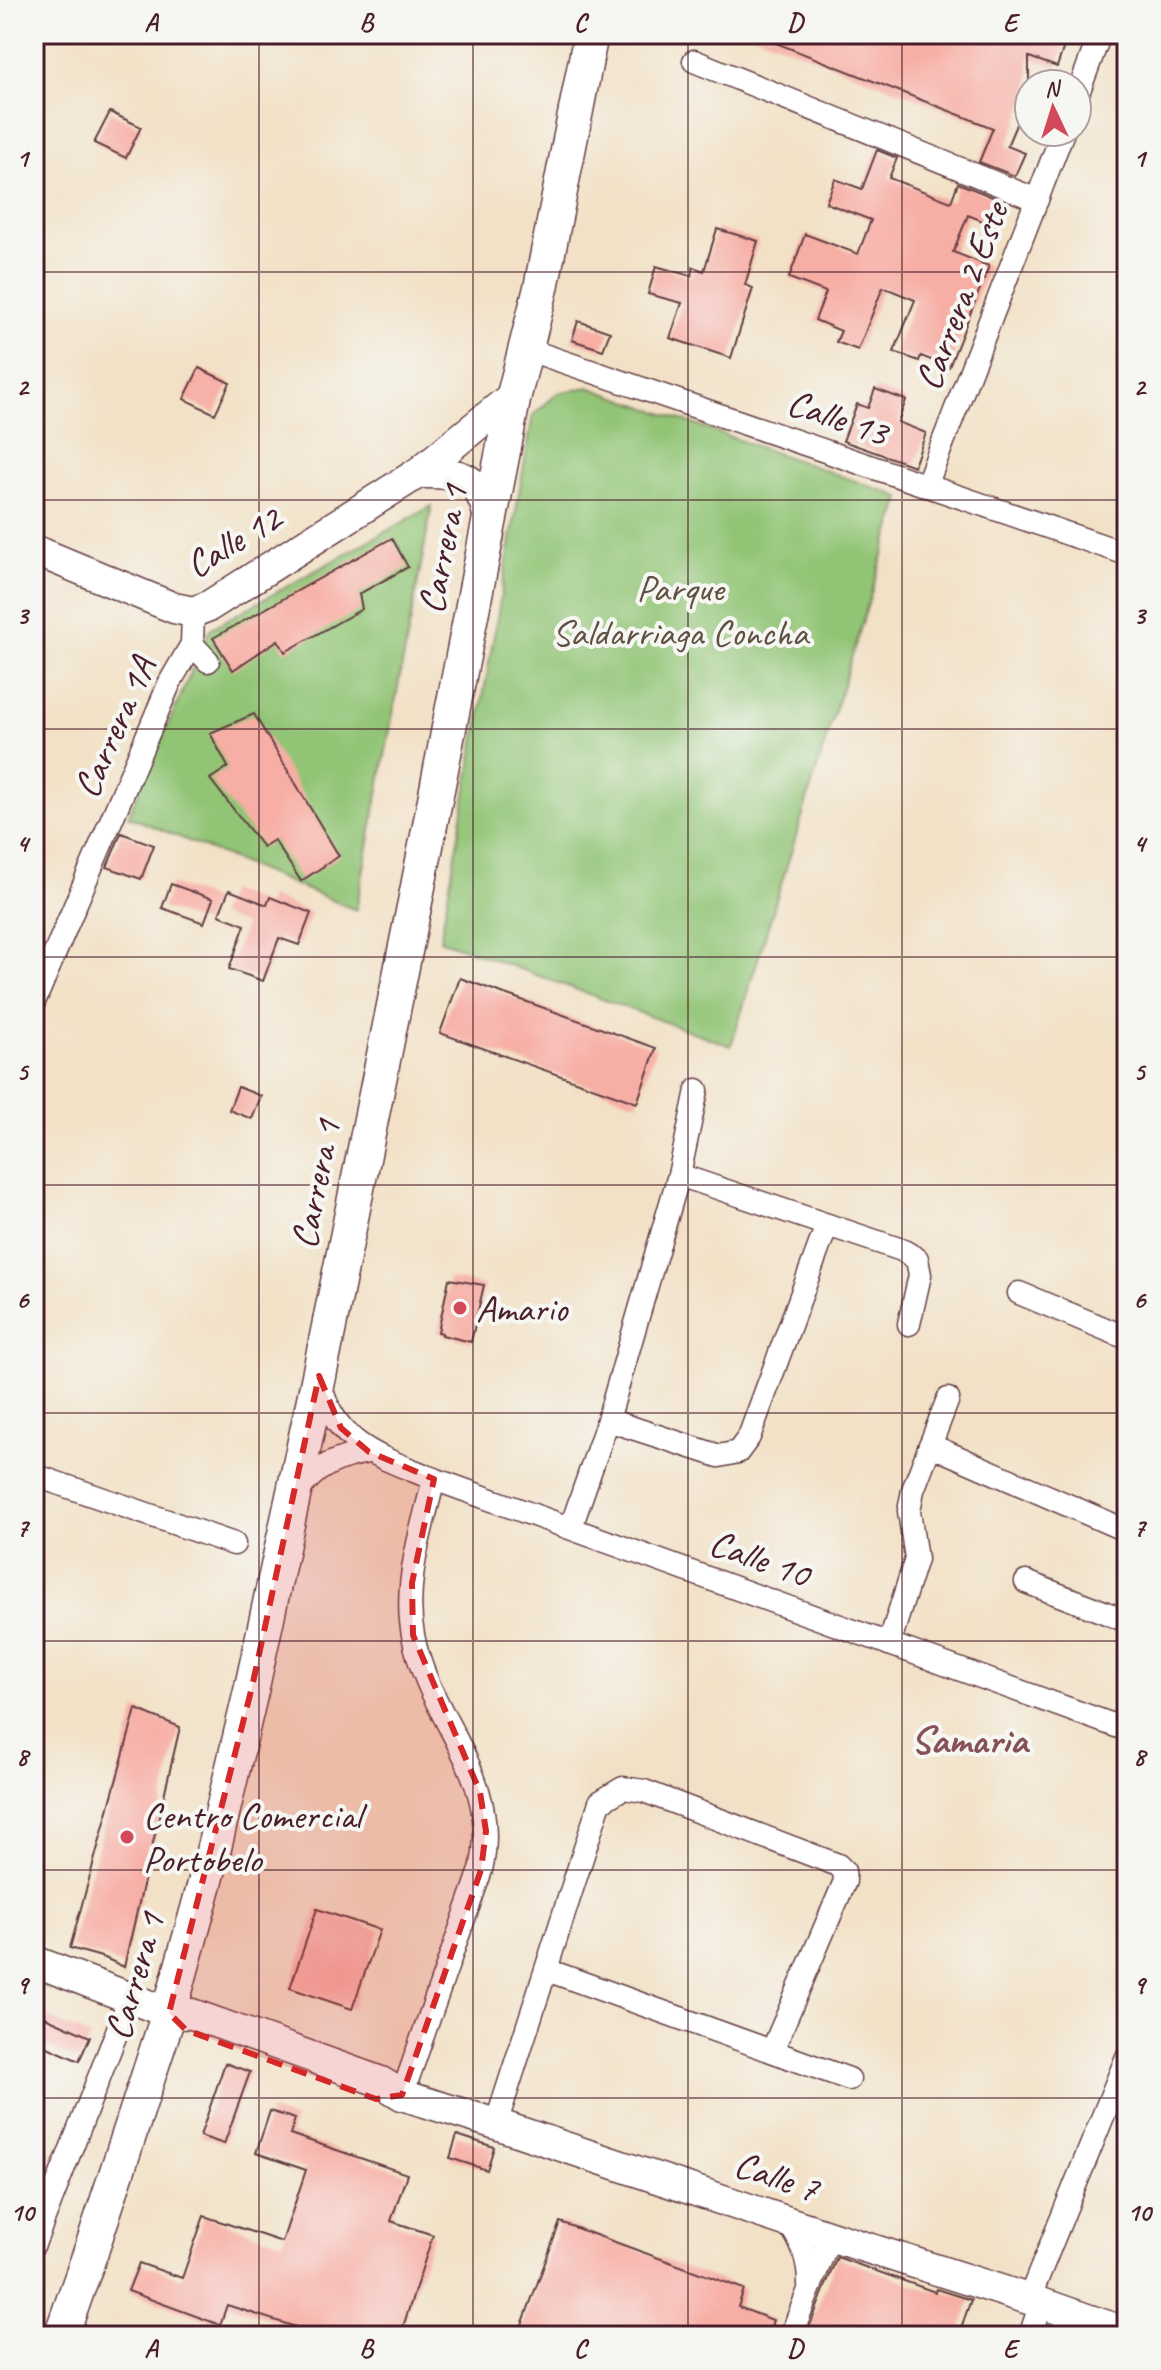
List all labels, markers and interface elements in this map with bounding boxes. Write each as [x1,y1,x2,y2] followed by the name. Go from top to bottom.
[144,6,159,39] text: A
[359,6,375,39] text: B
[574,6,590,39] text: C
[787,6,805,39] text: D
[1003,6,1021,39] text: E
[1013,68,1093,148] north arrow
[1044,74,1063,103] text: N
[16,142,31,175] text: 1
[1133,142,1148,175] text: 1
[904,193,1020,397] street label: Carrera 2 Este
[16,370,30,403] text: 2
[1133,370,1147,403] text: 2
[781,378,897,457] street label: Calle 13
[407,479,478,617] street label: Carrera 1
[177,493,292,588] street label: Calle 12
[552,565,810,656] park label: Parque Saldarriaga Concha
[16,599,30,632] text: 3
[1133,599,1147,632] text: 3
[63,648,167,805] street label: Carrera 1A
[16,827,31,860] text: 4
[1133,827,1148,860] text: 4
[16,1055,30,1088] text: 5
[1133,1055,1147,1088] text: 5
[280,1114,351,1252] street label: Carrera 1
[16,1283,30,1316] text: 6
[1133,1283,1147,1316] text: 6
[476,1285,569,1332] place label: Amario
[451,1299,469,1317] marker: Amario
[16,1511,30,1544] text: 7
[1133,1511,1147,1544] text: 7
[703,1519,819,1599] street label: Calle 10
[911,1715,1030,1765] district label: Samaria
[16,1740,31,1773] text: 8
[1133,1740,1148,1773] text: 8
[143,1792,368,1883] place label: Centro Comercial Portobelo
[118,1828,136,1846] marker: Centro Comercial Portobelo
[94,1905,175,2045] street label: Carrera 1
[16,1968,30,2001] text: 9
[1133,1968,1147,2001] text: 9
[729,2140,827,2213] street label: Calle 7
[10,2196,36,2229] text: 10
[1127,2196,1153,2229] text: 10
[144,2332,159,2365] text: A
[359,2332,375,2365] text: B
[574,2332,590,2365] text: C
[787,2332,805,2365] text: D
[1003,2332,1021,2365] text: E

